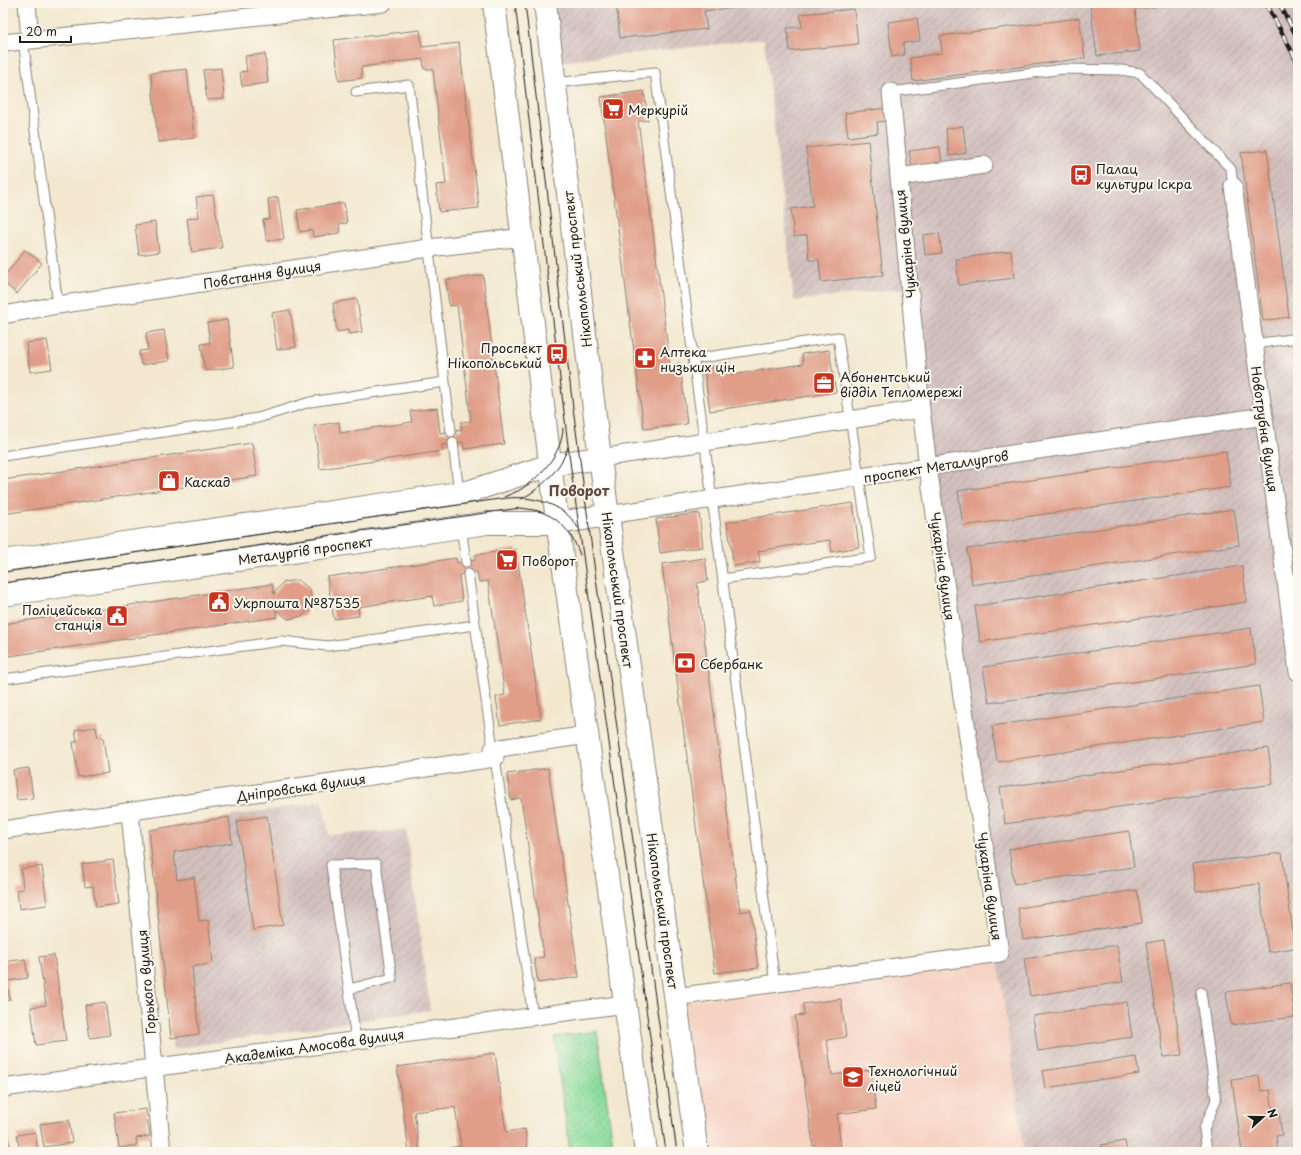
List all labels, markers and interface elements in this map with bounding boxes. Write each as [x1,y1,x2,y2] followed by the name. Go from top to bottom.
[20,18,71,44] scale bar
[26,22,57,40] text: 20 m
[600,96,626,122] supermarket icon: Меркурій
[628,100,688,119] place label: Меркурій
[1096,159,1193,193] place label: Палац культури Іскра
[1068,162,1094,188] bus stop icon: Палац культури Іскра
[558,189,596,348] street label: Нікопольський проспект
[890,189,920,299] street label: Чукаріна вулиця
[202,255,322,293] street label: Повстання вулиця
[448,338,543,372] place label: Проспект Нікопольський
[544,341,570,367] bus stop icon: Проспект Нікопольський
[660,342,735,376] place label: Аптека низьких цін
[632,345,658,371] pharmacy icon: Аптека низьких цін
[1247,365,1283,493] street label: Новотрубна вулиця
[840,367,962,401] place label: Абонентський відділ Тепломережі
[811,370,837,396] office icon: Абонентський відділ Тепломережі
[862,445,1010,487] street label: проспект Металлургов
[156,468,182,494] shop icon: Каскад
[184,472,231,491] place label: Каскад
[549,480,610,501] district label: Поворот
[598,511,638,670] street label: Нікопольський проспект
[926,511,960,621] street label: Чукаріна вулиця
[237,531,374,569] street label: Металургів проспект
[494,547,520,573] supermarket icon: Поворот
[522,551,576,570] place label: Поворот
[206,589,232,615] public building icon: Укрпошта №87535
[234,593,360,612] place label: Укрпошта №87535
[22,600,103,634] place label: Поліцейська станція
[104,603,130,629] public building icon: Поліцейська станція
[672,650,698,676] bank icon: Сбербанк
[700,654,763,673] place label: Сбербанк
[234,769,367,806] street label: Дніпровська вулиця
[973,831,1007,941] street label: Чукаріна вулиця
[643,832,683,991] street label: Нікопольський проспект
[132,929,160,1035] street label: Горького вулиця
[223,1024,405,1068] street label: Академіка Амосова вулиця
[867,1061,957,1095] place label: Технологічний ліцей
[840,1064,866,1090] school or university icon: Технологічний ліцей
[1243,1097,1283,1137] north arrow
[1263,1106,1282,1121] text: N

